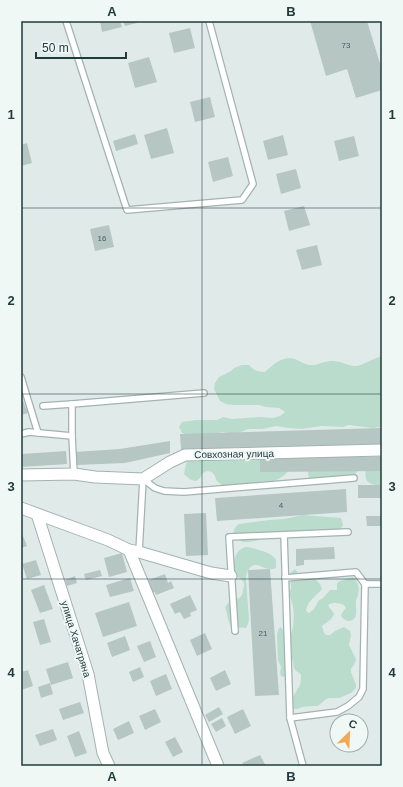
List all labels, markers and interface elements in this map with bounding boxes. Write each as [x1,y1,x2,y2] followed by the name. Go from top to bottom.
[107,4,117,19] text: A
[286,4,296,19] text: B
[36,34,126,60] scale bar
[42,41,69,55] text: 50 m
[342,41,351,50] house number: 73
[7,107,15,122] text: 1
[388,107,396,122] text: 1
[98,234,107,243] house number: 16
[7,293,15,308] text: 2
[388,293,396,308] text: 2
[194,448,274,460] street label: Совхозная улица
[7,479,15,494] text: 3
[388,479,396,494] text: 3
[279,501,284,510] house number: 4
[59,599,93,679] street label: улица Хачатряна
[259,629,268,638] house number: 21
[7,665,15,680] text: 4
[388,665,396,680] text: 4
[329,713,369,753] north arrow
[347,717,359,731] text: С
[107,769,117,784] text: A
[286,769,296,784] text: B

